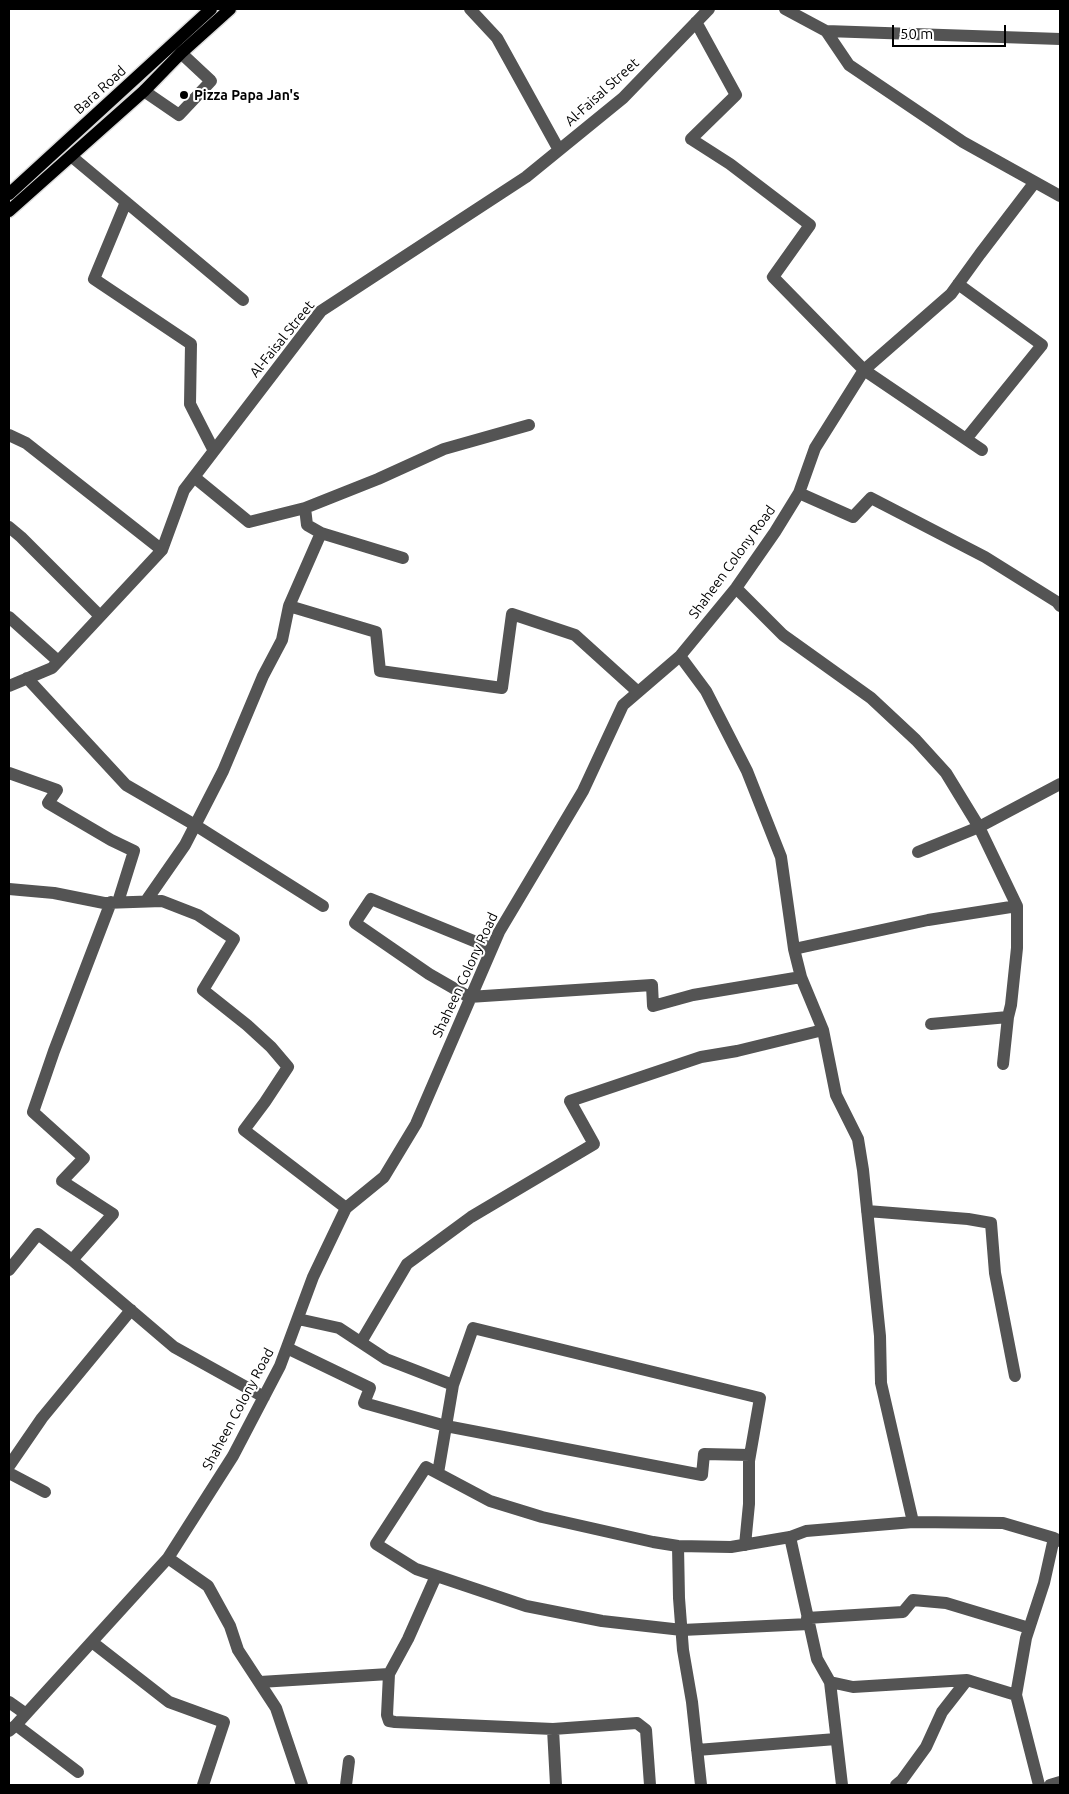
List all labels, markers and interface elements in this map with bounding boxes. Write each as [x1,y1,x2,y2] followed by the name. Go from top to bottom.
[894,15,1008,47] scale bar
[900,25,933,42] text: 50 m
[562,54,642,130] street label: Al-Faisal Street
[71,62,129,118] street label: Bara Road
[194,87,300,103] place label: Pizza Papa Jan's
[178,89,190,101] marker: Pizza Papa Jan's
[246,297,318,381] street label: Al-Faisal Street
[685,502,779,622] street label: Shaheen Colony Road
[429,910,501,1040] street label: Shaheen Colony Road
[199,1345,277,1473] street label: Shaheen Colony Road

